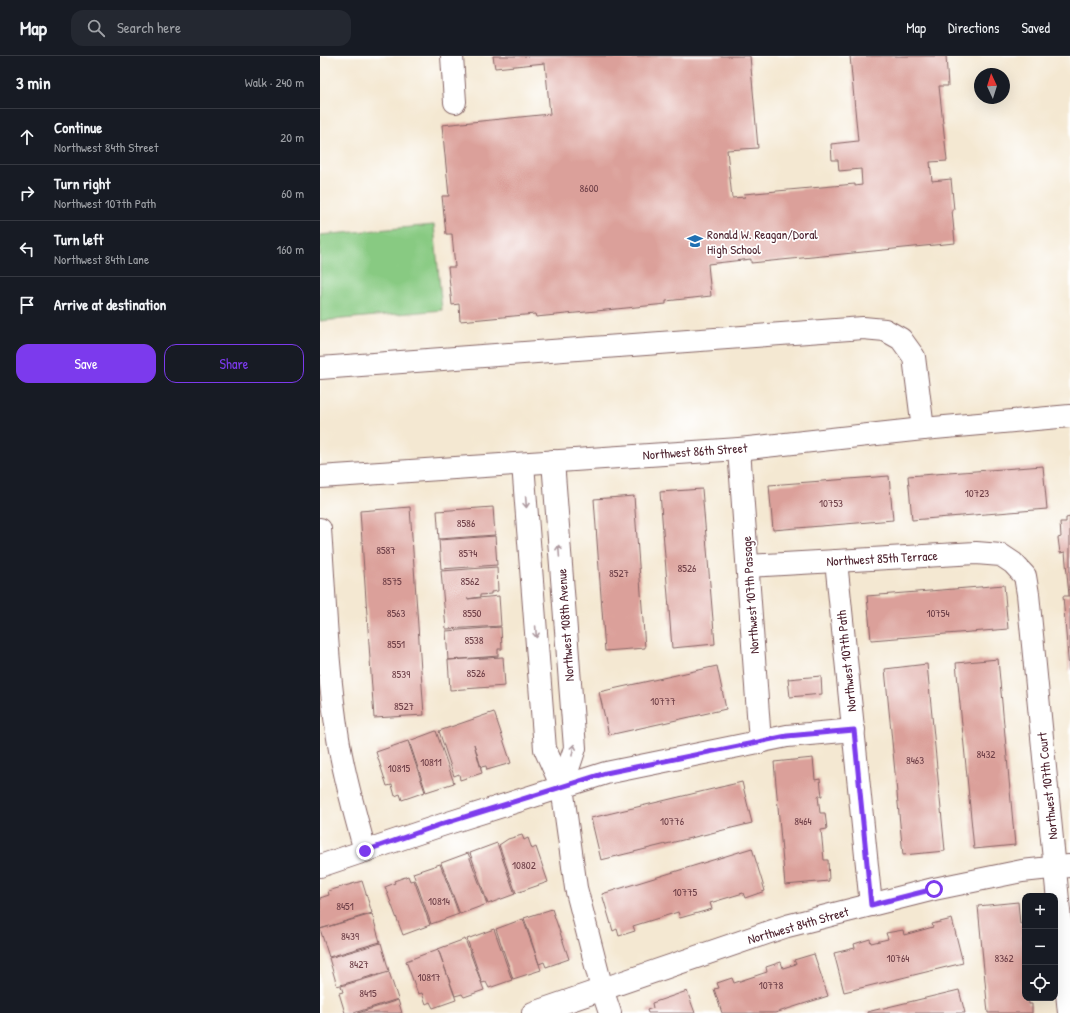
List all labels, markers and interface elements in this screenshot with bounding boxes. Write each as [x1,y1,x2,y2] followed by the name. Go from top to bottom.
[71,10,351,46] search box
[20,15,47,41] text: Map
[85,17,107,39] icon: search
[117,17,181,38] text: Search here
[906,18,926,37] text: Map
[948,18,999,37] text: Directions
[1021,18,1050,37] text: Saved
[974,68,1010,104] north arrow
[16,71,51,94] text: 3 min
[245,73,304,91] text: Walk · 240 m
[54,117,102,138] text: Continue
[16,126,38,148] icon: ahead
[280,128,304,146] text: 20 m
[54,138,158,156] text: Northwest 84th Street
[54,173,110,194] text: Turn right
[579,181,599,195] house number: 8600
[16,182,38,204] icon: right
[281,184,304,202] text: 60 m
[54,194,156,212] text: Northwest 107th Path
[707,225,818,258] place label: Ronald W. Reagan/Doral High School
[54,229,104,250] text: Turn left
[686,232,704,250] school or university icon: Ronald W. Reagan/Doral High School
[16,238,38,260] icon: left
[276,240,304,258] text: 160 m
[54,250,149,268] text: Northwest 84th Lane
[16,294,38,316] icon: arrive
[54,294,166,315] text: Arrive at destination
[16,344,156,383] button: Save
[164,344,304,383] button: Share
[642,438,748,464] street label: Northwest 86th Street
[965,486,989,500] house number: 10723
[522,495,529,508] one-way arrow
[819,496,843,510] house number: 10753
[457,516,476,530] house number: 8586
[737,535,763,655] street label: Northwest 107th Passage
[376,543,396,557] house number: 8587
[556,545,563,558] one-way arrow
[459,546,478,560] house number: 8574
[826,546,938,570] street label: Northwest 85th Terrace
[678,561,697,575] house number: 8526
[609,566,629,580] house number: 8527
[552,568,578,682] street label: Northwest 108th Avenue
[382,574,402,588] house number: 8575
[461,574,479,588] house number: 8562
[387,606,405,620] house number: 8563
[463,606,482,620] house number: 8550
[926,606,950,620] house number: 10754
[832,609,860,713] street label: Northwest 107th Path
[532,625,539,638] one-way arrow
[464,633,484,647] house number: 8538
[387,637,405,651] house number: 8551
[467,666,486,680] house number: 8526
[392,667,410,681] house number: 8539
[650,694,676,708] house number: 10777
[394,699,414,713] house number: 8527
[1032,731,1062,840] street label: Northwest 107th Court
[569,744,577,757] one-way arrow
[977,747,995,761] house number: 8432
[906,753,924,767] house number: 8463
[420,755,442,769] house number: 10811
[388,761,411,775] house number: 10815
[660,814,685,828] house number: 10776
[794,814,812,828] house number: 8464
[356,842,374,860] route end
[512,858,536,872] house number: 10802
[925,880,943,898] route start
[673,885,698,899] house number: 10775
[1022,893,1058,1001] map controls
[1022,893,1058,929] button: +
[428,894,450,908] house number: 10814
[336,899,354,913] house number: 8451
[745,902,851,948] street label: Northwest 84th Street
[341,929,359,943] house number: 8439
[1022,929,1058,965] button: −
[887,951,909,965] house number: 10764
[994,951,1014,965] house number: 8362
[349,957,369,971] house number: 8427
[1022,965,1058,1001] button: locate
[417,970,441,984] house number: 10817
[759,978,784,992] house number: 10778
[359,986,377,1000] house number: 8415

